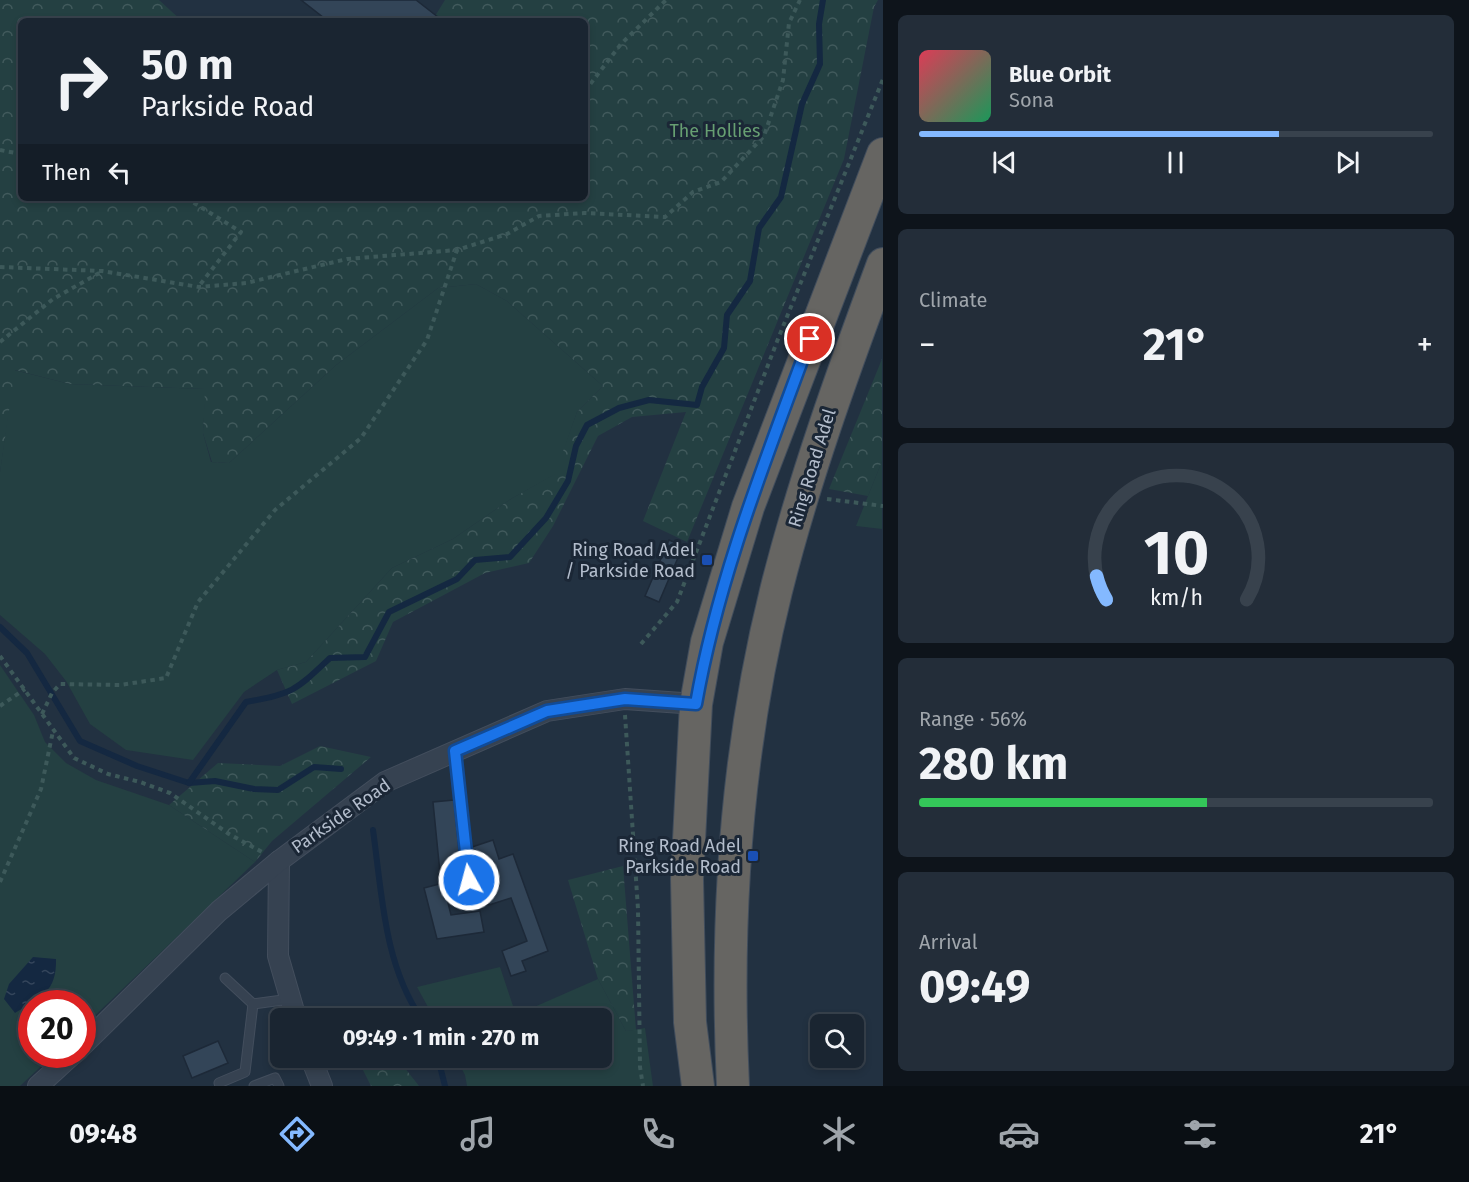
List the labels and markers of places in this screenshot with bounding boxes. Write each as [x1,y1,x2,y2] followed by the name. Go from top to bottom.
[784,313,835,364] pin
[565,539,695,582] place label: Ring Road Adel / Parkside Road
[700,553,714,567] marker: Ring Road Adel / Parkside Road
[618,835,741,878] place label: Ring Road Adel Parkside Road
[746,849,760,863] marker: Ring Road Adel Parkside Road

